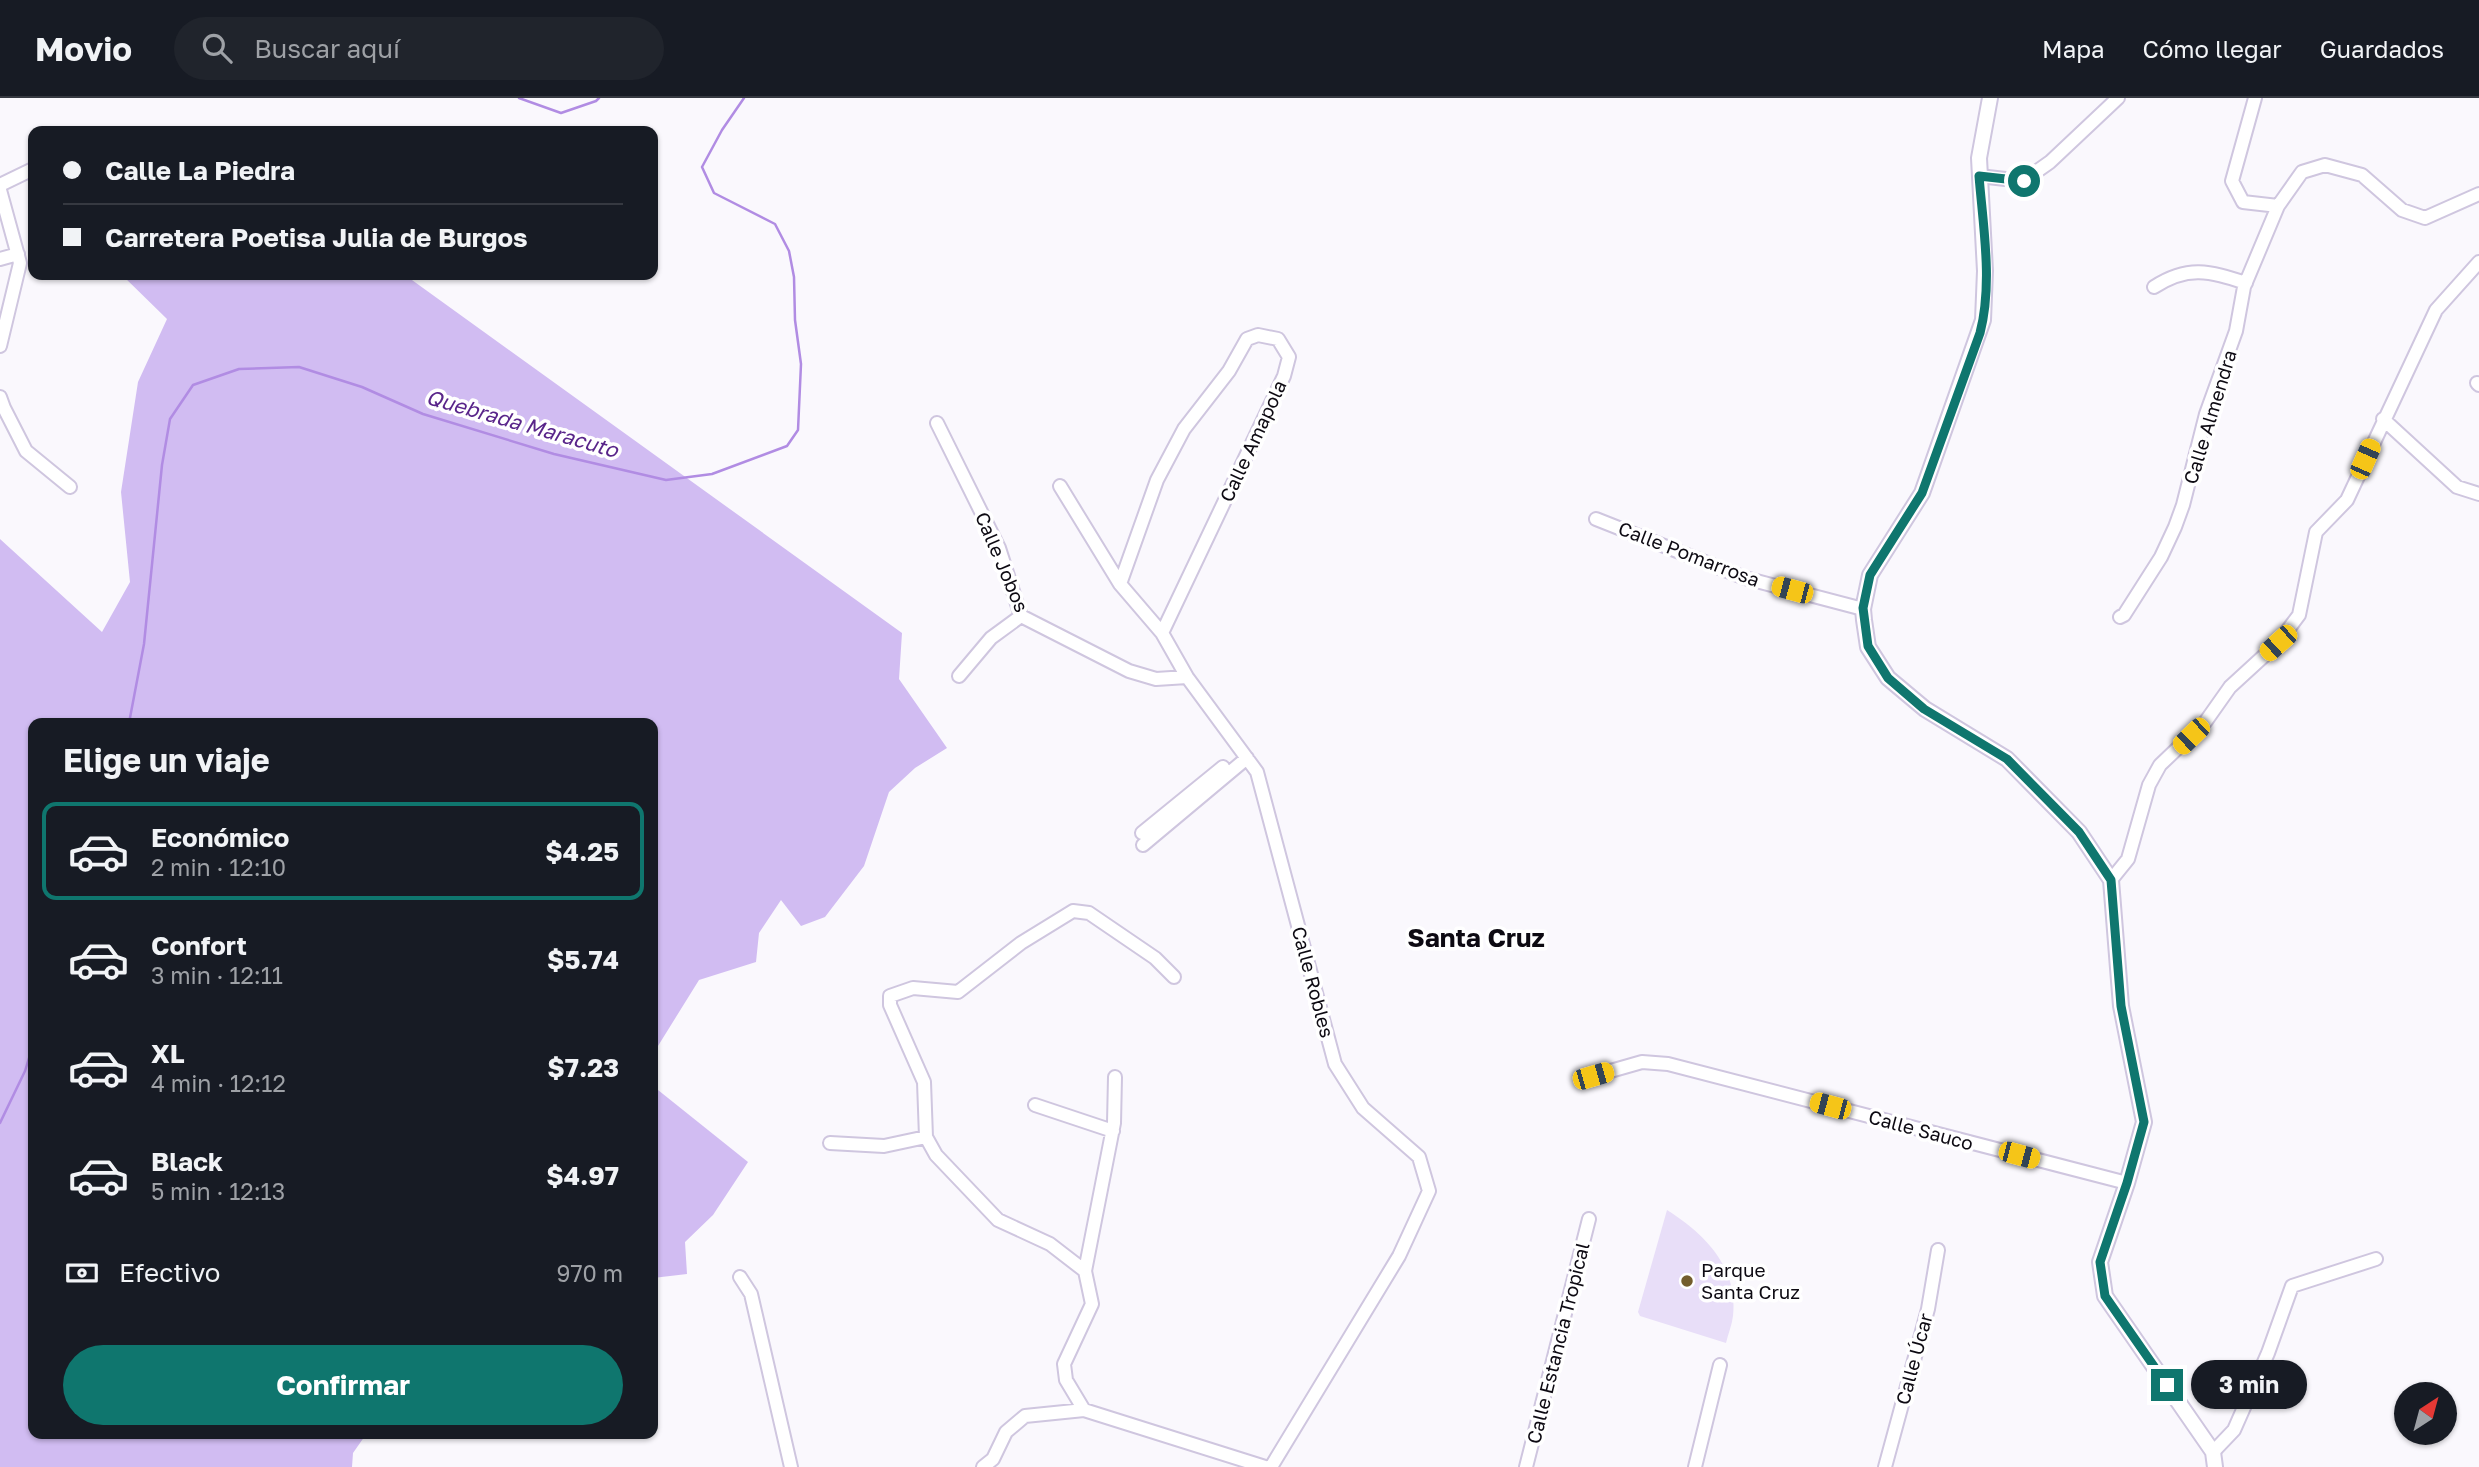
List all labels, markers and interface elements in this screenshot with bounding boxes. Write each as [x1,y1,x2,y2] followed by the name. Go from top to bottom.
[174,17,664,80] search box
[35,29,132,68] text: Movio
[198,29,236,67] icon: search
[254,33,400,64] text: Buscar aquí
[2042,34,2105,63] text: Mapa
[2143,34,2282,63] text: Cómo llegar
[2320,34,2444,63] text: Guardados
[105,155,295,186] text: Calle La Piedra
[2008,165,2040,197] route start
[105,222,528,253] text: Carretera Poetisa Julia de Burgos
[2178,347,2241,487] street label: Calle Almendra
[1214,376,1291,505] street label: Calle Amapola
[423,383,622,463] water label: Quebrada Maracuto
[2347,436,2384,482] car
[971,508,1034,615] street label: Calle Jobos
[1615,516,1763,591] street label: Calle Pomarrosa
[1769,574,1816,606] car
[2256,621,2301,665] car
[2169,714,2214,758] car
[63,741,270,779] text: Elige un viaje
[67,820,130,883] icon: car
[151,822,289,853] text: Económico
[545,836,619,867] text: $4.25
[151,853,286,881] text: 2 min · 12:10
[1407,922,1545,953] district label: Santa Cruz
[1288,924,1339,1040] street label: Calle Robles
[67,928,130,991] icon: car
[151,930,247,961] text: Confort
[547,944,619,975] text: $5.74
[151,961,283,989] text: 3 min · 12:11
[67,1036,130,1099] icon: car
[151,1038,185,1069] text: XL
[547,1052,619,1083] text: $7.23
[1570,1060,1617,1092] car
[151,1069,286,1097] text: 4 min · 12:12
[1807,1090,1854,1122] car
[1866,1104,1976,1155] street label: Calle Sauco
[1996,1139,2043,1171] car
[67,1144,130,1207] icon: car
[151,1146,223,1177] text: Black
[546,1160,619,1191] text: $4.97
[151,1177,285,1205] text: 5 min · 12:13
[1521,1240,1594,1446] street label: Calle Estancia Tropical
[63,1254,101,1292] icon: cash
[119,1257,220,1288] text: Efectivo
[1701,1258,1800,1303] place label: Parque Santa Cruz
[557,1259,623,1287] text: 970 m
[1679,1273,1695,1289] marker: Parque Santa Cruz
[1890,1310,1937,1407] street label: Calle Úcar
[63,1345,623,1425] button: Confirmar
[2192,1360,2307,1410] callout: 3 min
[2151,1369,2183,1401] route end
[2219,1370,2279,1398] text: 3 min
[2394,1382,2457,1446] north arrow
[2394,1382,2457,1445] map controls

